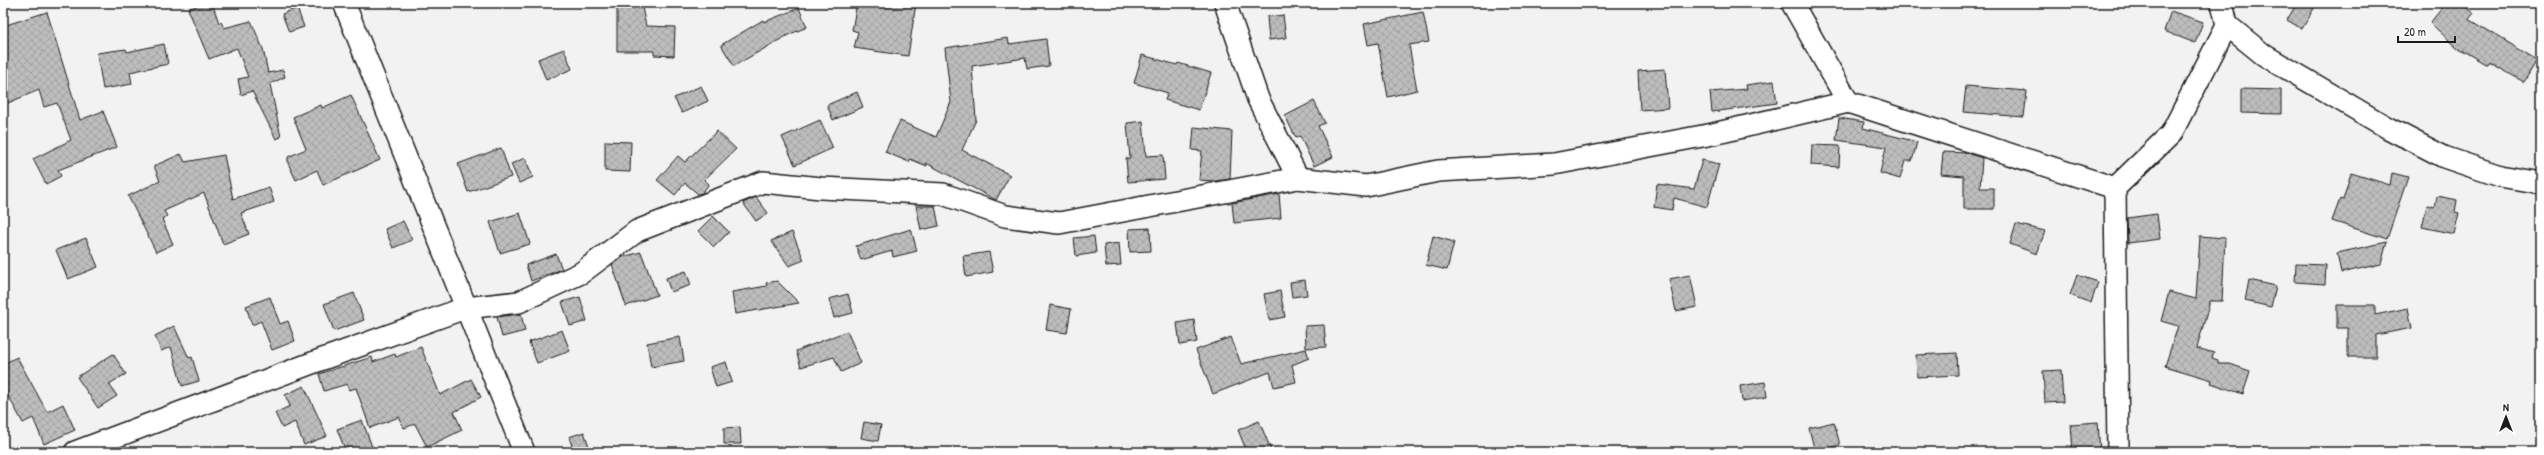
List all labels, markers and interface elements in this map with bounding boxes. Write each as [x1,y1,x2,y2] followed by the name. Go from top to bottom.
[2398,18,2455,44] scale bar
[2404,23,2426,40] text: 20 m
[2486,397,2526,437] north arrow
[2503,400,2509,414] text: N

